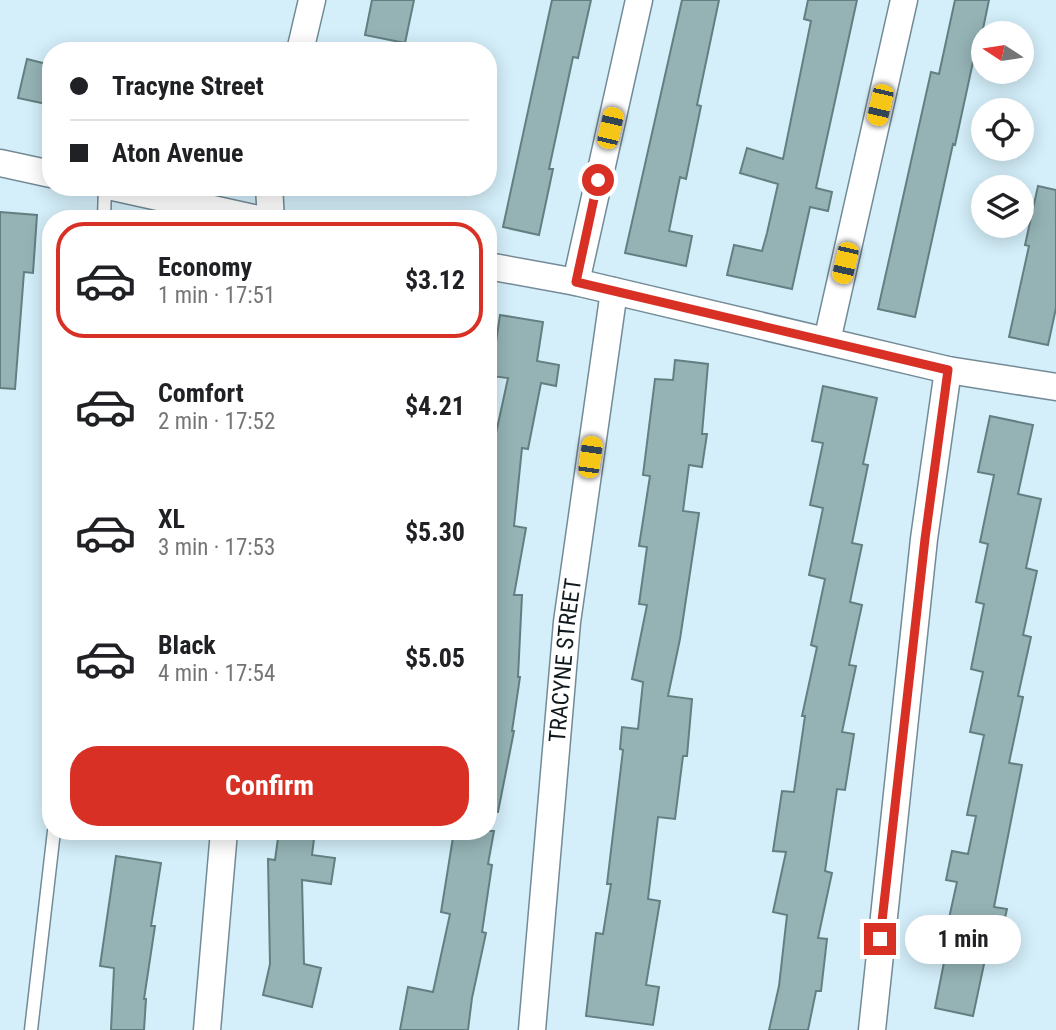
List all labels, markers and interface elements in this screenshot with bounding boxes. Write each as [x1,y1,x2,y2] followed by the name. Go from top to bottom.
[971,21,1034,84] north arrow
[971,21,1034,238] map controls
[112,71,264,101] text: Tracyne Street
[866,82,895,128] car
[971,98,1034,161] button: locate
[596,105,625,151] car
[112,138,244,168] text: Aton Avenue
[582,164,614,196] route start
[971,175,1034,238] button: layers
[831,240,860,286] car
[74,249,137,312] icon: car
[158,252,252,282] text: Economy
[405,265,465,295] text: $3.12
[158,282,275,309] text: 1 min · 17:51
[74,375,137,438] icon: car
[158,378,244,408] text: Comfort
[405,391,465,421] text: $4.21
[158,408,275,435] text: 2 min · 17:52
[577,435,604,479] car
[74,501,137,564] icon: car
[158,504,185,534] text: XL
[405,517,465,547] text: $5.30
[158,534,275,561] text: 3 min · 17:53
[544,577,587,744] street label: TRACYNE STREET
[74,627,137,690] icon: car
[158,630,216,660] text: Black
[405,643,465,673] text: $5.05
[158,660,275,687] text: 4 min · 17:54
[70,746,469,826] button: Confirm
[904,914,1020,964] callout: 1 min
[864,923,896,955] route end
[937,926,989,953] text: 1 min

